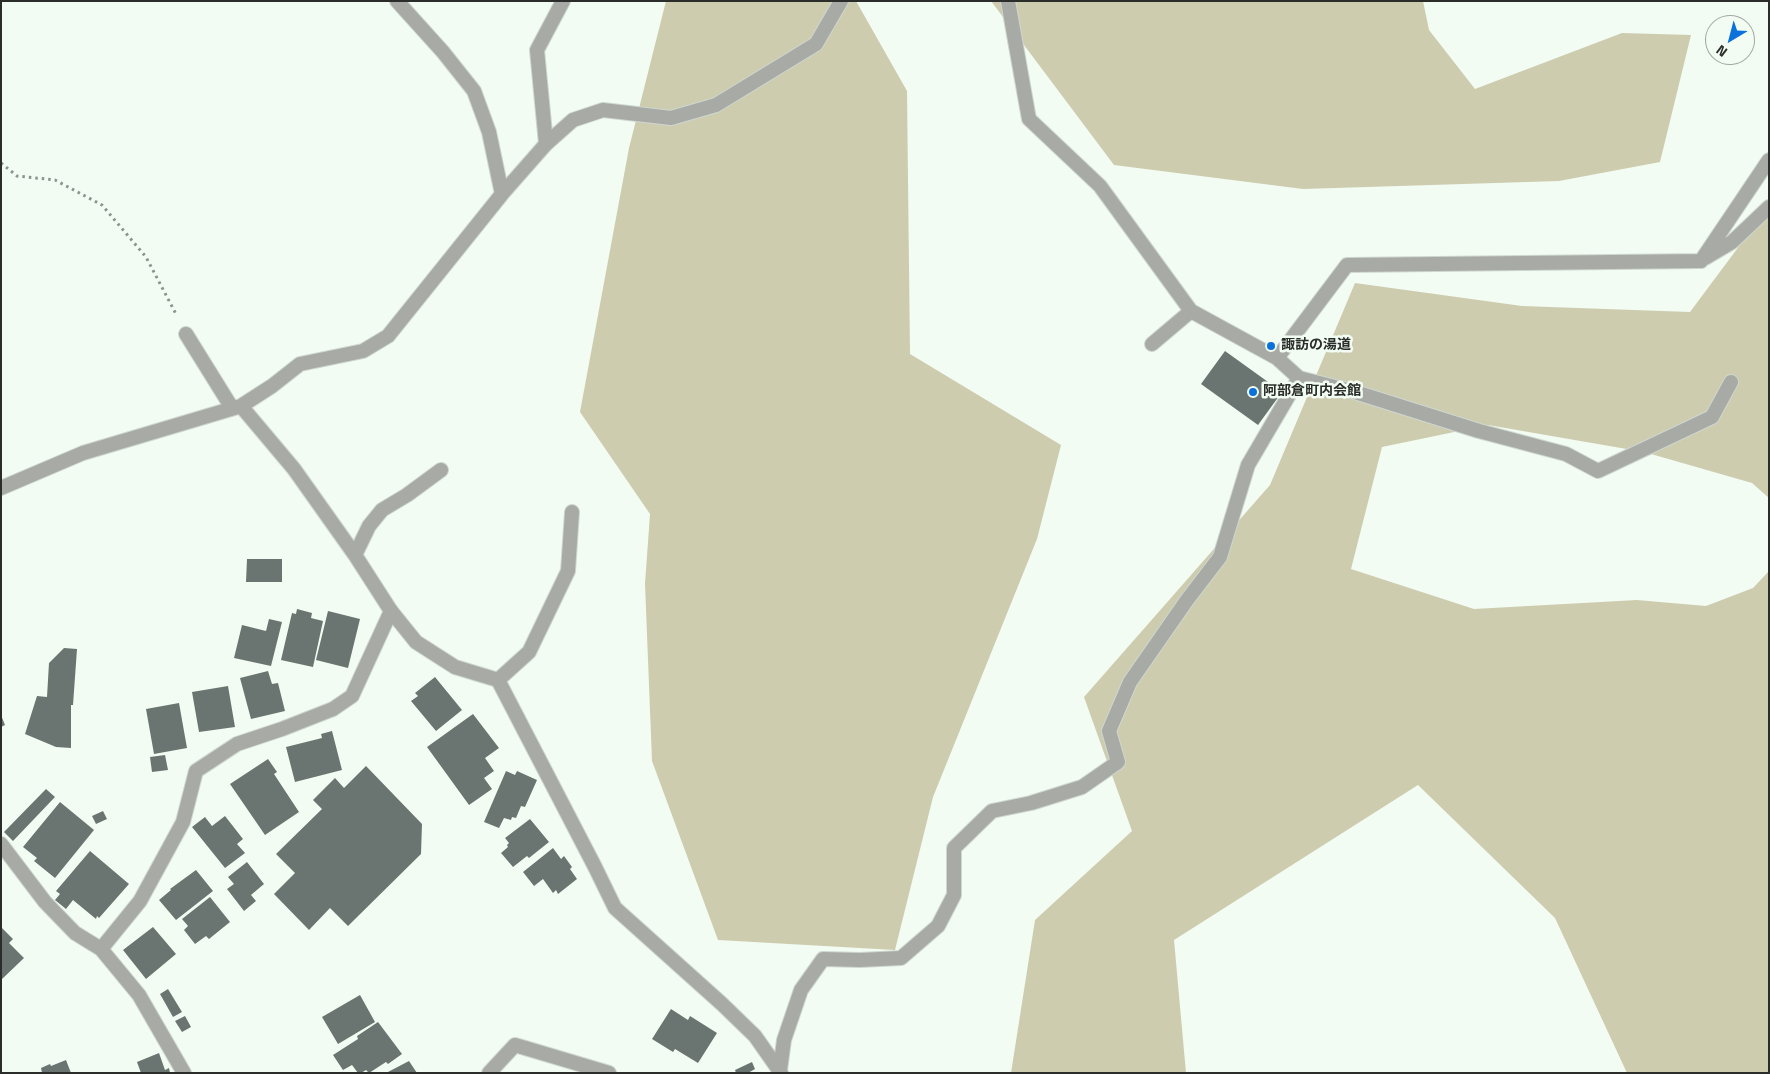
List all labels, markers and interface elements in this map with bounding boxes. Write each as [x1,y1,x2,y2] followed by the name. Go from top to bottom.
[1705,15,1755,65] north arrow
[1711,40,1731,63] text: N
[1281,338,1351,354] place label: 諏訪の湯道
[1265,340,1277,352] marker: 諏訪の湯道
[1263,384,1361,400] place label: 阿部倉町内会館
[1247,386,1259,398] marker: 阿部倉町内会館

